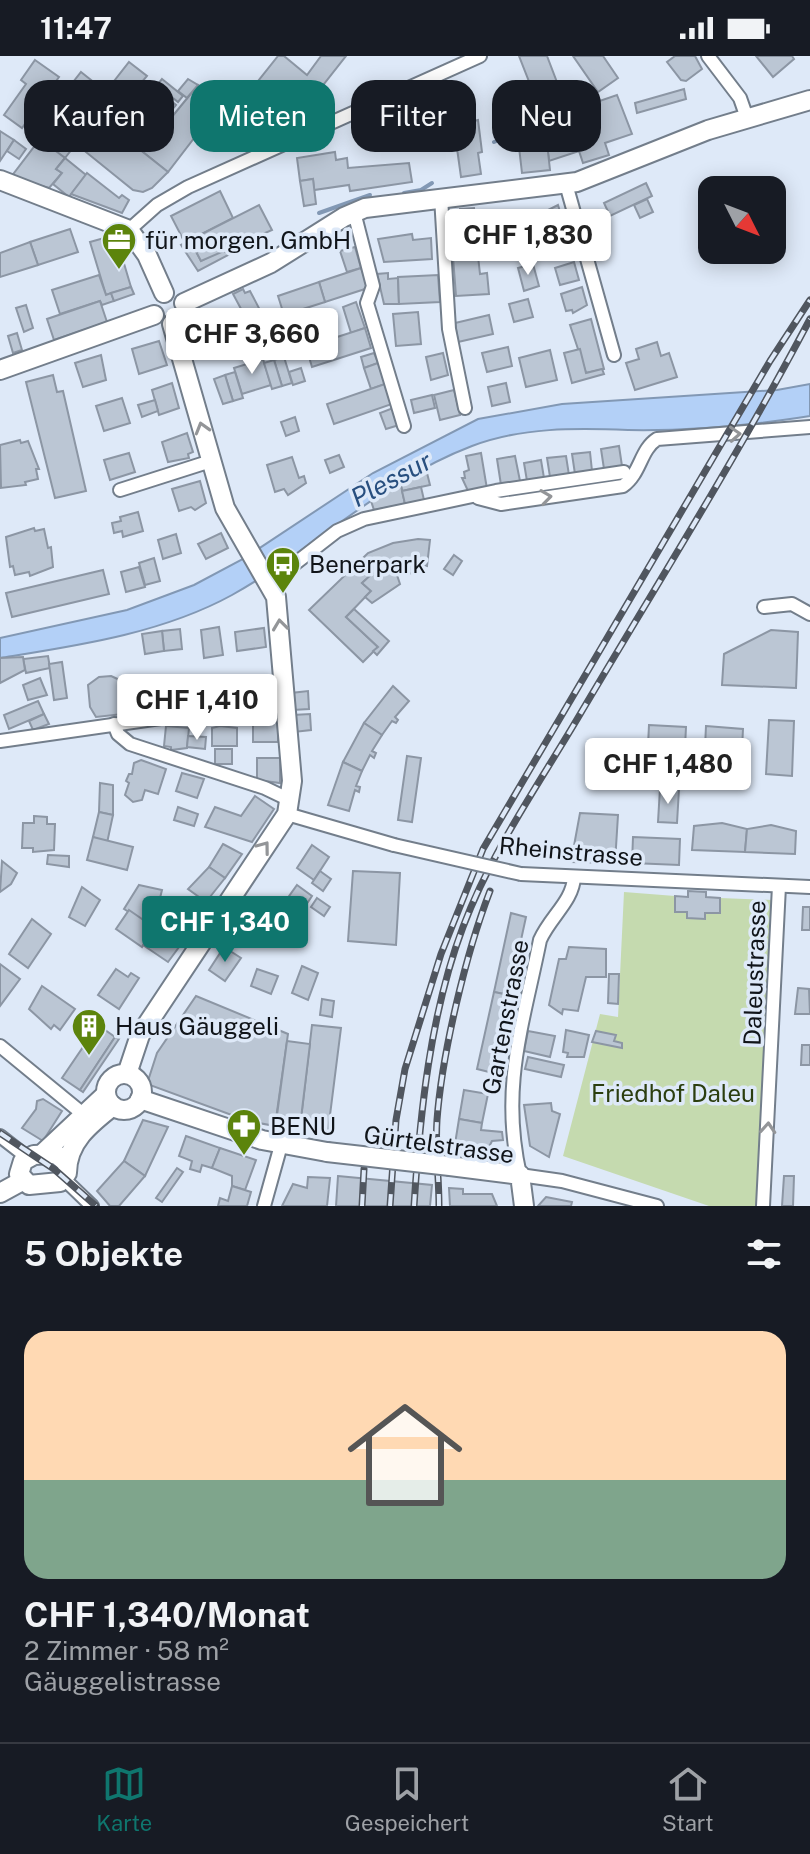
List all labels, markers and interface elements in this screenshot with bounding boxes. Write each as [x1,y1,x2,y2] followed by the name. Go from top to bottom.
[40,10,112,46] text: 11:47
[24,80,174,152] chip: Kaufen
[190,80,335,152] chip: Mieten
[351,80,476,152] chip: Filter
[492,80,601,152] chip: Neu
[698,176,786,264] north arrow
[698,176,786,264] map controls
[436,209,620,277] pin: CHF 1,830
[463,219,593,250] text: CHF 1,830
[100,221,138,271] office icon: für morgen. GmbH
[145,226,351,254] place label: für morgen. GmbH
[160,308,344,376] pin: CHF 3,660
[184,318,320,349] text: CHF 3,660
[195,421,211,435] one-way arrow
[729,426,742,443] one-way arrow
[345,445,437,513] water label: Plessur
[540,489,553,506] one-way arrow
[264,545,302,595] bus stop icon: Benerpark
[309,550,426,578] place label: Benerpark
[272,618,289,631] one-way arrow
[105,674,289,742] pin: CHF 1,410
[135,684,259,715] text: CHF 1,410
[576,738,760,806] pin: CHF 1,480
[603,748,733,779] text: CHF 1,480
[498,831,644,871] street label: Rheinstrasse
[254,841,269,856] one-way arrow
[133,896,317,964] pin: CHF 1,340
[737,900,771,1046] street label: Daleustrasse
[160,906,290,937] text: CHF 1,340
[476,937,534,1097] street label: Gartenstrasse
[70,1007,108,1057] building icon: Haus Gäuggeli
[115,1012,279,1040] place label: Haus Gäuggeli
[591,1079,755,1107] park label: Friedhof Daleu
[225,1107,263,1157] pharmacy icon: BENU
[270,1112,336,1140] place label: BENU
[362,1120,516,1168] street label: Gürtelstrasse
[759,1121,776,1134] one-way arrow
[742,1232,786,1276] icon: filters
[24,1234,183,1274] text: 5 Objekte
[333,1383,477,1527] icon: home
[24,1595,310,1635] text: CHF 1,340/Monat
[24,1635,229,1666] text: 2 Zimmer · 58 m²
[24,1666,221,1697] text: Gäuggelistrasse
[96,1762,152,1836] tab: Karte
[345,1762,469,1836] tab: Gespeichert
[662,1762,714,1836] tab: Start

